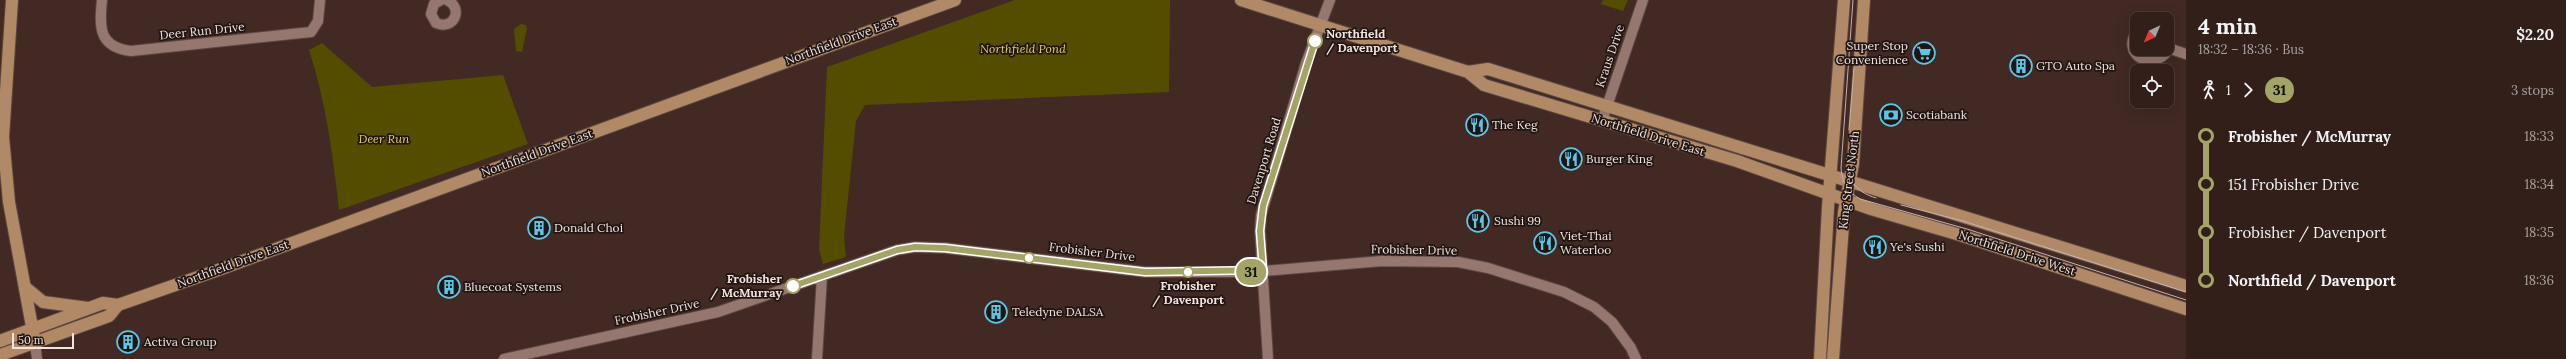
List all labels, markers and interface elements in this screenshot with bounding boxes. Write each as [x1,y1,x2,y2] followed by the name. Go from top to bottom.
[2130,12,2174,56] north arrow
[2130,12,2174,108] map controls
[2198,12,2257,40] text: 4 min
[783,13,899,68] street label: Northfield Drive East
[159,19,246,42] street label: Deer Run Drive
[1592,22,1627,89] street label: Kraus Drive
[2516,25,2554,44] text: $2.20
[1326,26,1399,56] place label: Northfield / Davenport
[1307,33,1323,49] marker: Northfield / Davenport
[1836,38,1908,67] place label: Super Stop Convenience
[1911,40,1937,66] supermarket icon: Super Stop Convenience
[980,41,1066,56] park label: Northfield Pond
[2198,41,2304,58] text: 18:32 – 18:36 · Bus
[2008,53,2034,79] building icon: GTO Auto Spa
[2036,58,2115,73] place label: GTO Auto Spa
[2130,64,2174,108] button: locate
[2198,79,2220,101] icon: walk
[2237,79,2259,101] icon: forward
[2273,81,2286,99] text: 31
[2226,82,2231,99] text: 1
[2511,82,2554,99] text: 3 stops
[1878,102,1904,128] bank icon: Scotiabank
[1906,107,1968,122] place label: Scotiabank
[1590,110,1707,159] street label: Northfield Drive East
[1464,112,1490,138] restaurant icon: The Keg
[1243,116,1284,206] street label: Davenport Road
[1492,117,1538,132] place label: The Keg
[479,125,595,180] street label: Northfield Drive East
[2228,127,2391,146] text: Frobisher / McMurray
[2524,128,2554,145] text: 18:33
[1835,130,1862,230] street label: King Street North
[359,131,410,146] park label: Deer Run
[1558,146,1584,172] restaurant icon: Burger King
[1586,151,1653,166] place label: Burger King
[2228,175,2359,194] text: 151 Frobisher Drive
[2524,176,2554,193] text: 18:34
[1465,208,1491,234] restaurant icon: Sushi 99
[1494,213,1541,228] place label: Sushi 99
[526,215,552,241] building icon: Donald Choi
[554,220,623,235] place label: Donald Choi
[2228,223,2387,242] text: Frobisher / Davenport
[2524,224,2554,241] text: 18:35
[1957,227,2078,279] street label: Northfield Drive West
[1559,228,1612,257] place label: Viet-Thai Waterloo
[1532,230,1558,256] restaurant icon: Viet-Thai Waterloo
[1862,234,1888,260] restaurant icon: Ye's Sushi
[175,236,291,291] street label: Northfield Drive East
[1048,239,1136,264] street label: Frobisher Drive
[1889,239,1945,254] place label: Ye's Sushi
[1371,241,1458,258] street label: Frobisher Drive
[1023,252,1035,264] unlabelled marker
[1233,259,1269,285] line badge: 31
[1244,263,1258,281] text: 31
[1182,266,1194,278] marker: Frobisher / Davenport
[710,271,782,301] place label: Frobisher / McMurray
[2228,271,2396,290] text: Northfield / Davenport
[2524,272,2554,289] text: 18:36
[436,274,462,300] building icon: Bluecoat Systems
[785,278,801,294] marker: Frobisher / McMurray
[1152,278,1225,308] place label: Frobisher / Davenport
[464,279,562,294] place label: Bluecoat Systems
[613,295,701,328] street label: Frobisher Drive
[983,299,1009,325] building icon: Teledyne DALSA
[1012,304,1104,319] place label: Teledyne DALSA
[115,329,141,355] building icon: Activa Group
[12,331,74,350] scale bar
[18,333,44,347] text: 50 m
[143,334,217,349] place label: Activa Group

